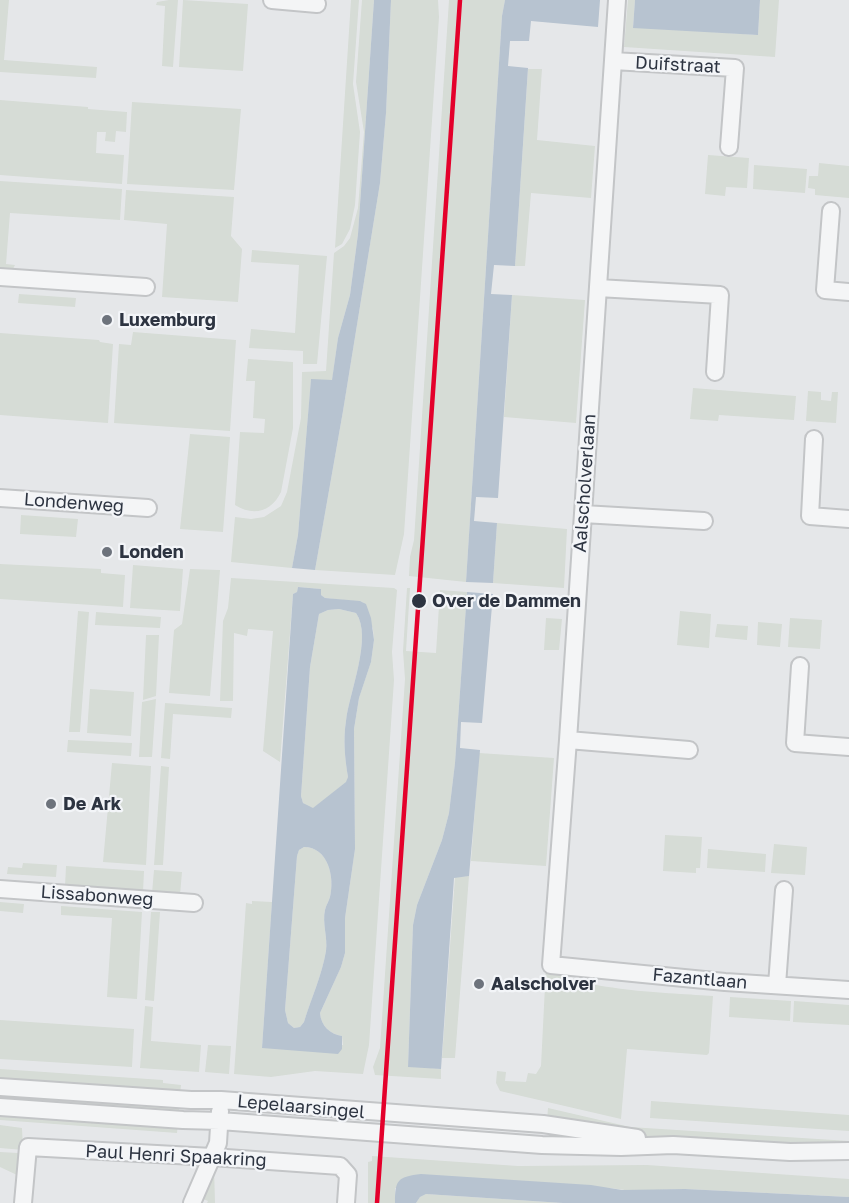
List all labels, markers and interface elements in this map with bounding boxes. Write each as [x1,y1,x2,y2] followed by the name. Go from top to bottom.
[635,52,721,78] street label: Duifstraat
[119,309,216,331] place label: Luxemburg
[100,313,114,327] marker: Luxemburg
[569,413,601,553] street label: Aalscholverlaan
[23,489,125,517] street label: Londenweg
[119,541,184,563] place label: Londen
[100,545,114,559] marker: Londen
[432,590,581,612] place label: Over de Dammen
[410,592,428,610] marker: Over de Dammen
[63,793,121,815] place label: De Ark
[44,797,58,811] marker: De Ark
[40,881,154,911] street label: Lissabonweg
[652,964,748,994] street label: Fazantlaan
[491,973,596,995] place label: Aalscholver
[472,977,486,991] marker: Aalscholver
[236,1091,366,1123] street label: Lepelaarsingel
[85,1140,267,1172] street label: Paul Henri Spaakring

